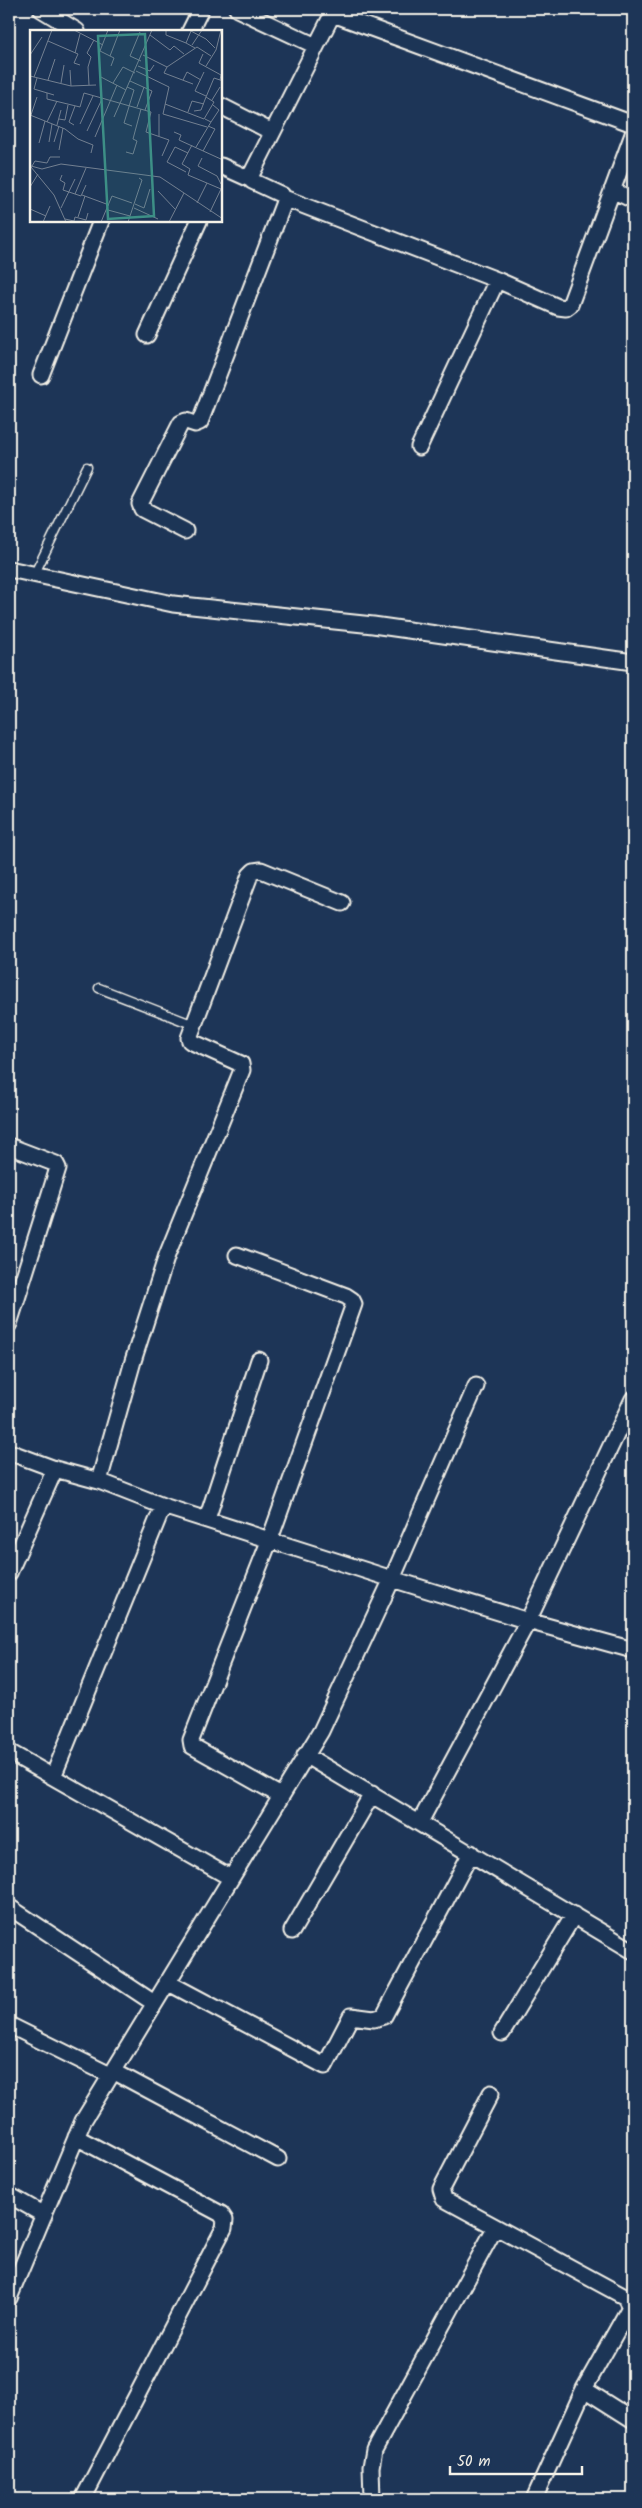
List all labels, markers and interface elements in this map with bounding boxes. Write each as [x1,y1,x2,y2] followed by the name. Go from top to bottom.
[30,30,222,222] inset map
[450,2443,582,2475] scale bar
[457,2450,491,2474] text: 50 m

